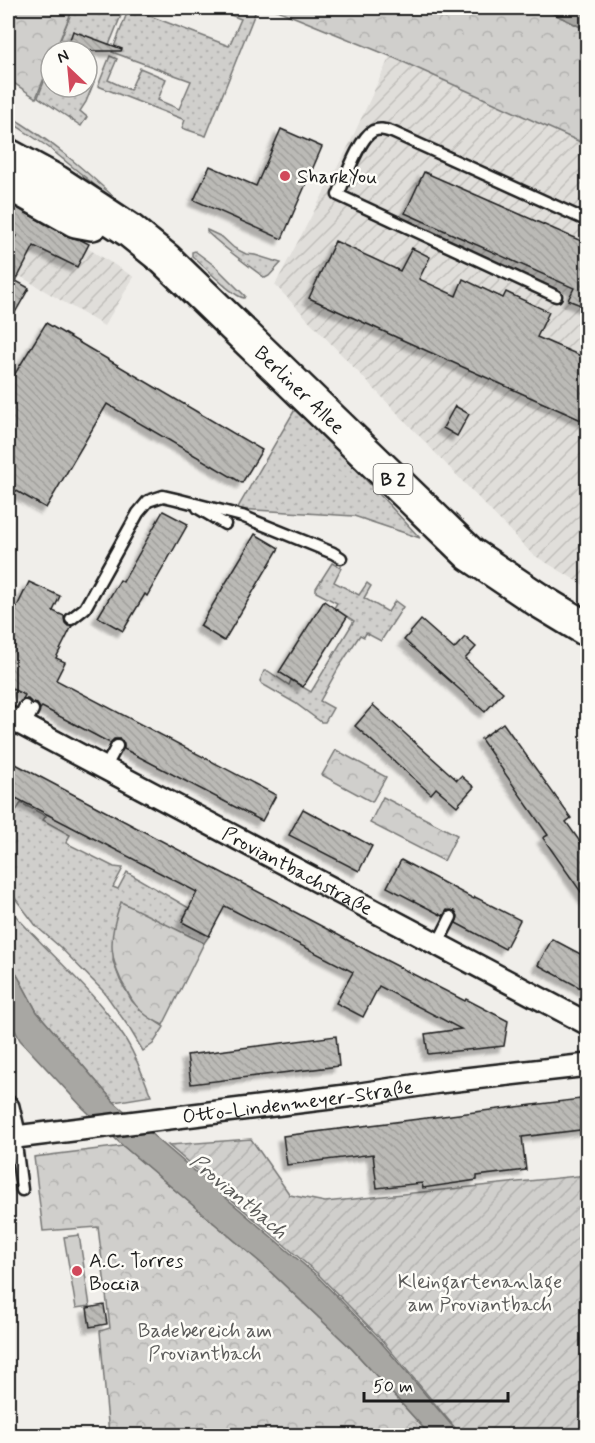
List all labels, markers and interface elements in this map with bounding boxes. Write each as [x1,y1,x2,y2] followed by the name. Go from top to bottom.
[39,39,99,99] north arrow
[54,45,72,69] text: N
[297,164,377,191] place label: SharkYou
[278,169,292,183] marker: SharkYou
[248,340,350,441] street label: Berliner Allee
[374,464,412,494] road number: B 2
[217,821,377,923] street label: Proviantbachstraße
[181,1074,415,1131] street label: Otto-Lindenmeyer-Straße
[184,1148,293,1246] water label: Proviantbach
[89,1248,184,1298] place label: A.C. Torres Boccia
[70,1264,84,1278] marker: A.C. Torres Boccia
[398,1269,562,1319] park label: Kleingartenanlage am Proviantbach
[138,1318,272,1368] park label: Badebereich am Proviantbach
[364,1365,508,1403] scale bar
[373,1375,413,1399] text: 50 m

